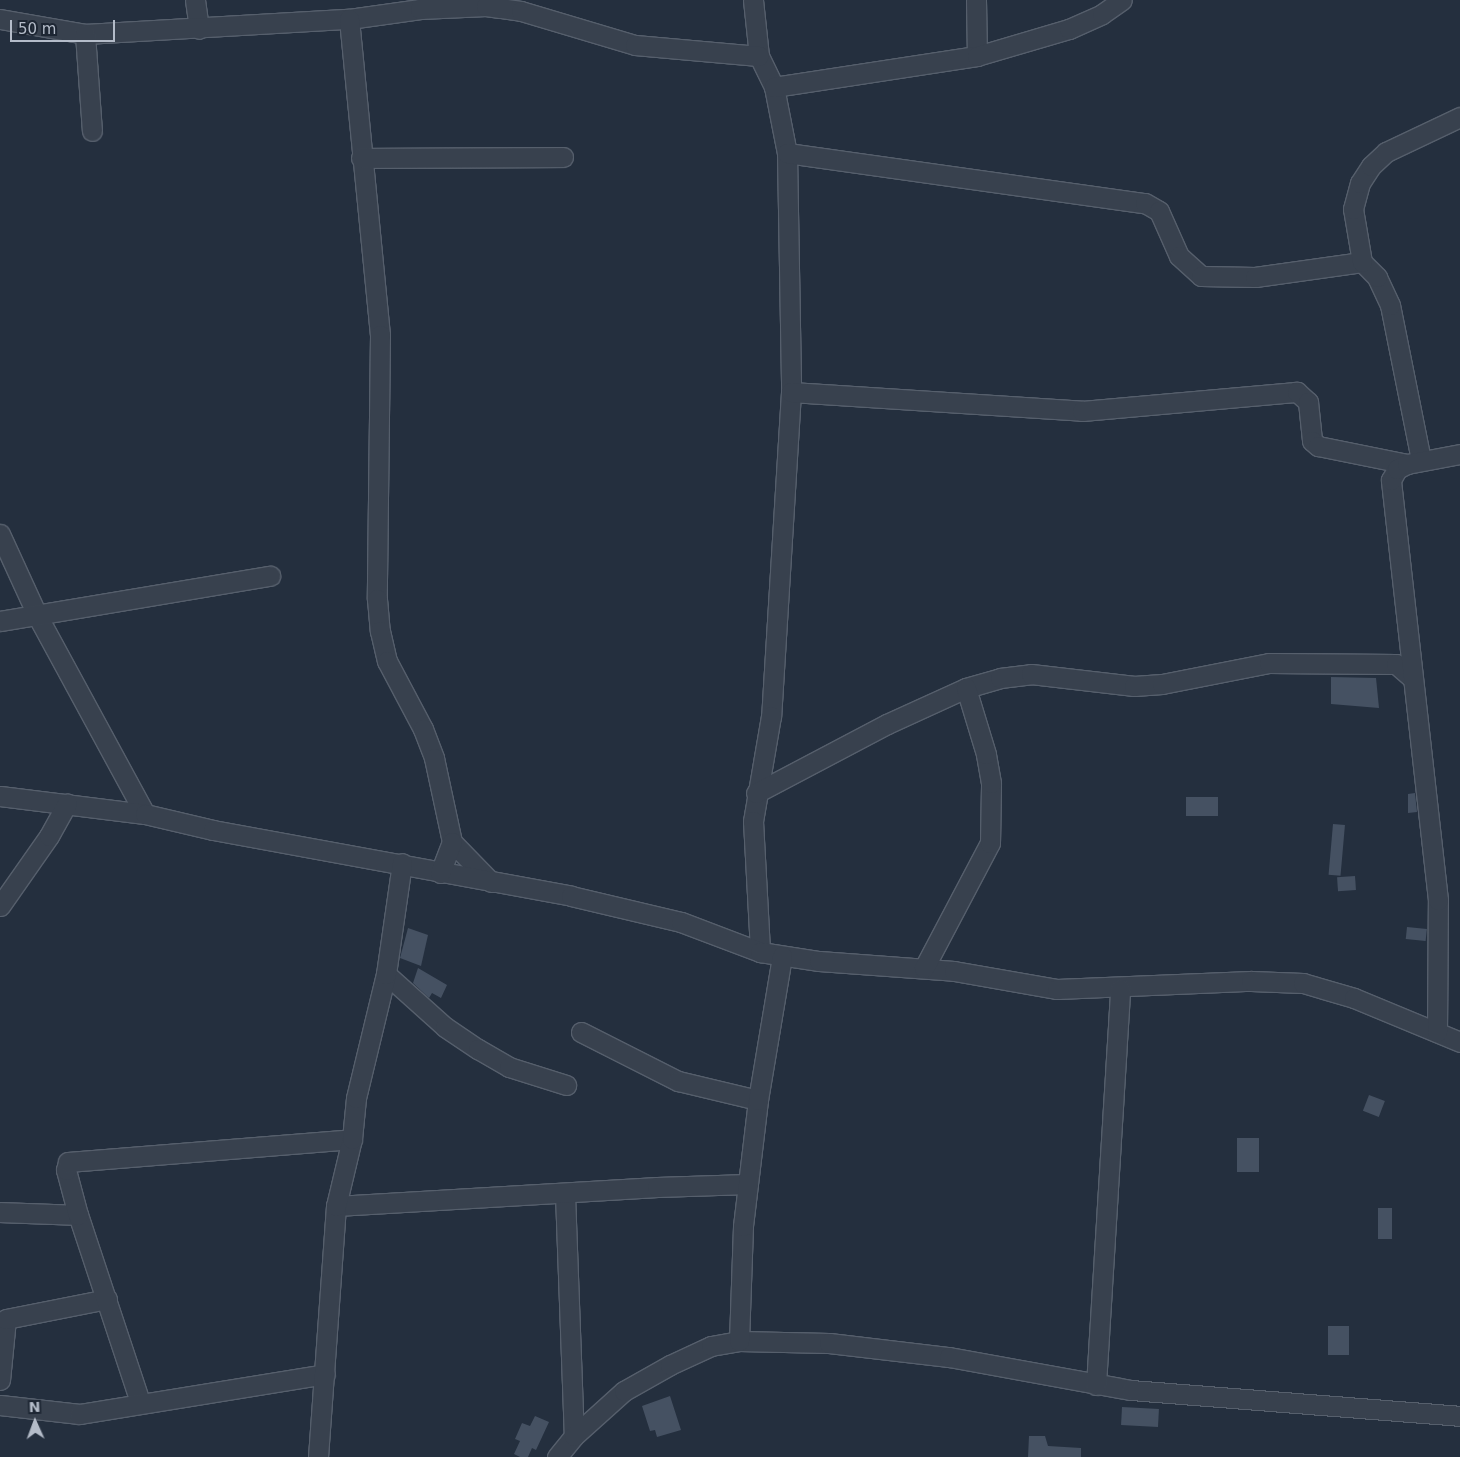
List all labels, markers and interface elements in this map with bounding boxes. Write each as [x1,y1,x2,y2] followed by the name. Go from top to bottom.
[12,10,118,42] scale bar
[18,20,56,38] text: 50 m
[10,1397,60,1447] north arrow
[28,1399,41,1415] text: N

